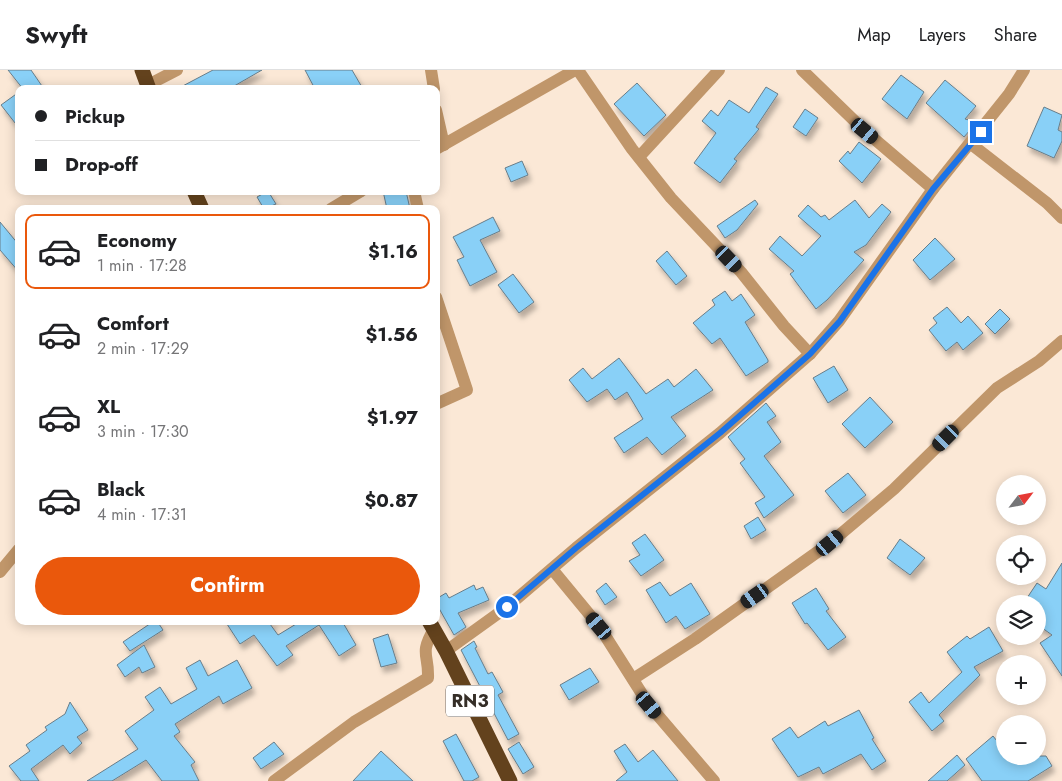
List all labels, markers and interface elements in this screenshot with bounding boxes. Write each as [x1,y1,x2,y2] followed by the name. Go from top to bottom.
[25,17,87,52] text: Swyft
[857,22,891,48] text: Map
[919,22,966,48] text: Layers
[994,22,1037,48] text: Share
[65,103,125,130] text: Pickup
[848,116,881,146] car
[970,121,992,143] route end
[65,151,138,178] text: Drop-off
[97,227,177,254] text: Economy
[37,229,82,274] icon: car
[368,238,418,265] text: $1.16
[713,243,744,275] car
[97,254,187,277] text: 1 min · 17:28
[97,310,169,337] text: Comfort
[37,312,82,357] icon: car
[365,321,418,348] text: $1.56
[97,337,189,360] text: 2 min · 17:29
[97,393,120,420] text: XL
[37,395,82,440] icon: car
[367,404,418,431] text: $1.97
[97,420,189,443] text: 3 min · 17:30
[930,422,961,454] car
[996,475,1046,525] north arrow
[996,475,1046,765] map controls
[97,476,145,503] text: Black
[37,478,82,523] icon: car
[364,487,418,514] text: $0.87
[97,503,187,526] text: 4 min · 17:31
[813,528,846,558] car
[996,535,1046,585] button: locate
[35,557,420,615] button: Confirm
[738,581,771,611] car
[996,595,1046,645] button: layers
[496,596,518,618] route start
[583,610,614,642] car
[996,655,1046,705] button: +
[446,686,494,716] road number: RN3
[633,689,664,721] car
[996,715,1046,765] button: −

